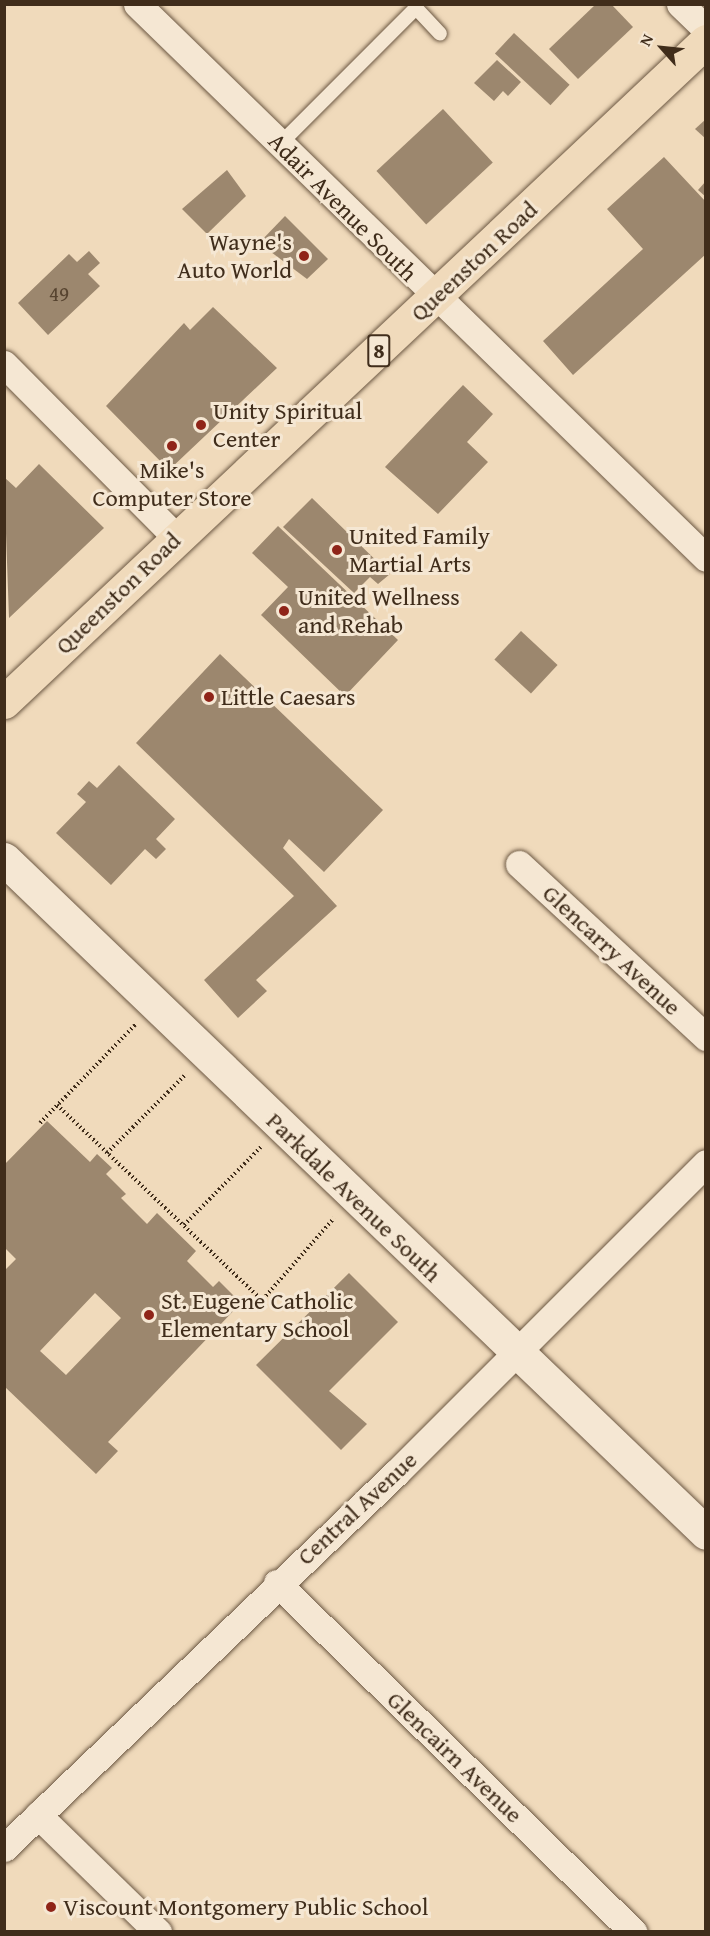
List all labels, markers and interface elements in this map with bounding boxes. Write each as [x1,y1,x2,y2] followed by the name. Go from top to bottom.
[632,18,692,78] north arrow
[633,30,659,50] text: N
[263,127,423,287] street label: Adair Avenue South
[405,195,543,327] street label: Queenston Road
[177,228,292,284] place label: Wayne's Auto World
[297,249,311,263] marker: Wayne's Auto World
[49,281,69,307] house number: 49
[367,332,391,370] road number: 8
[213,397,362,453] place label: Unity Spiritual Center
[194,418,208,432] marker: Unity Spiritual Center
[165,439,179,453] marker: Mike's Computer Store
[93,456,251,512] place label: Mike's Computer Store
[349,522,490,578] place label: United Family Martial Arts
[49,526,187,660] street label: Queenston Road
[330,543,344,557] marker: United Family Martial Arts
[298,583,460,639] place label: United Wellness and Rehab
[275,602,293,620] marker: United Wellness and Rehab
[221,683,356,711] place label: Little Caesars
[202,690,216,704] marker: Little Caesars
[537,879,687,1021] street label: Glencarry Avenue
[261,1106,447,1288] street label: Parkdale Avenue South
[161,1287,353,1343] place label: St. Eugene Catholic Elementary School
[142,1308,156,1322] marker: St. Eugene Catholic Elementary School
[291,1445,423,1571] street label: Central Avenue
[381,1685,529,1829] street label: Glencairn Avenue
[63,1893,429,1921] place label: Viscount Montgomery Public School
[44,1900,58,1914] marker: Viscount Montgomery Public School

